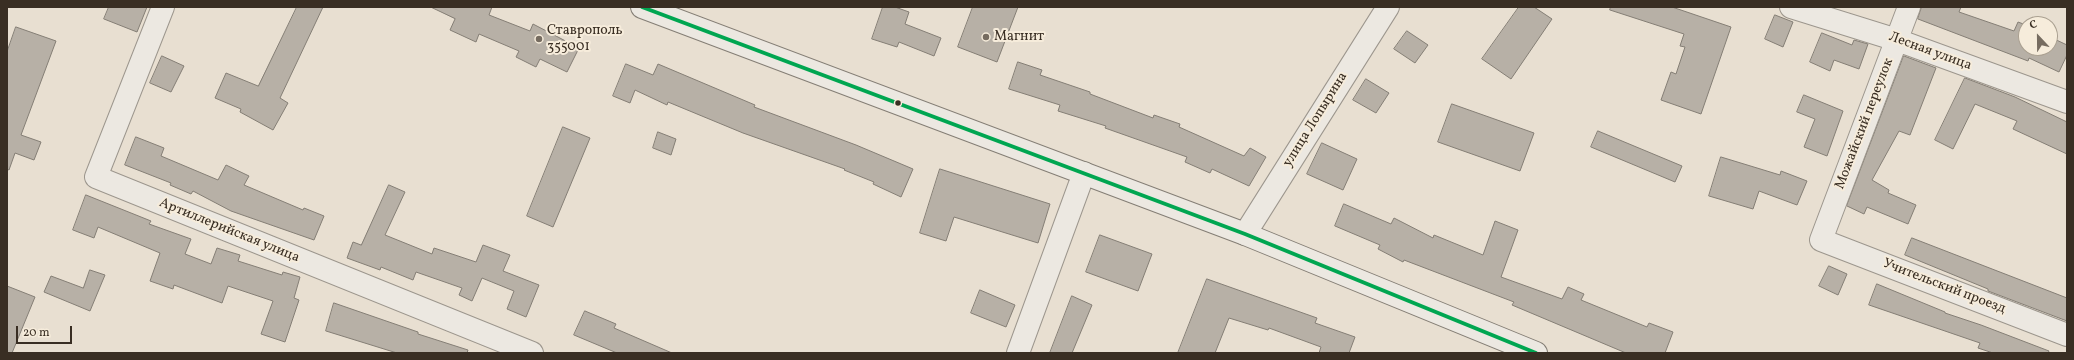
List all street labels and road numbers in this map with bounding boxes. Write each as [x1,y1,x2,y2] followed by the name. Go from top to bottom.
[1886,29,1974,75] street label: Лесная улица
[1832,56,1898,192] street label: Можайский переулок
[1280,69,1352,171] street label: улица Лопырина
[156,195,302,267] street label: Артиллерийская улица
[1880,256,2008,318] street label: Учительский проезд

